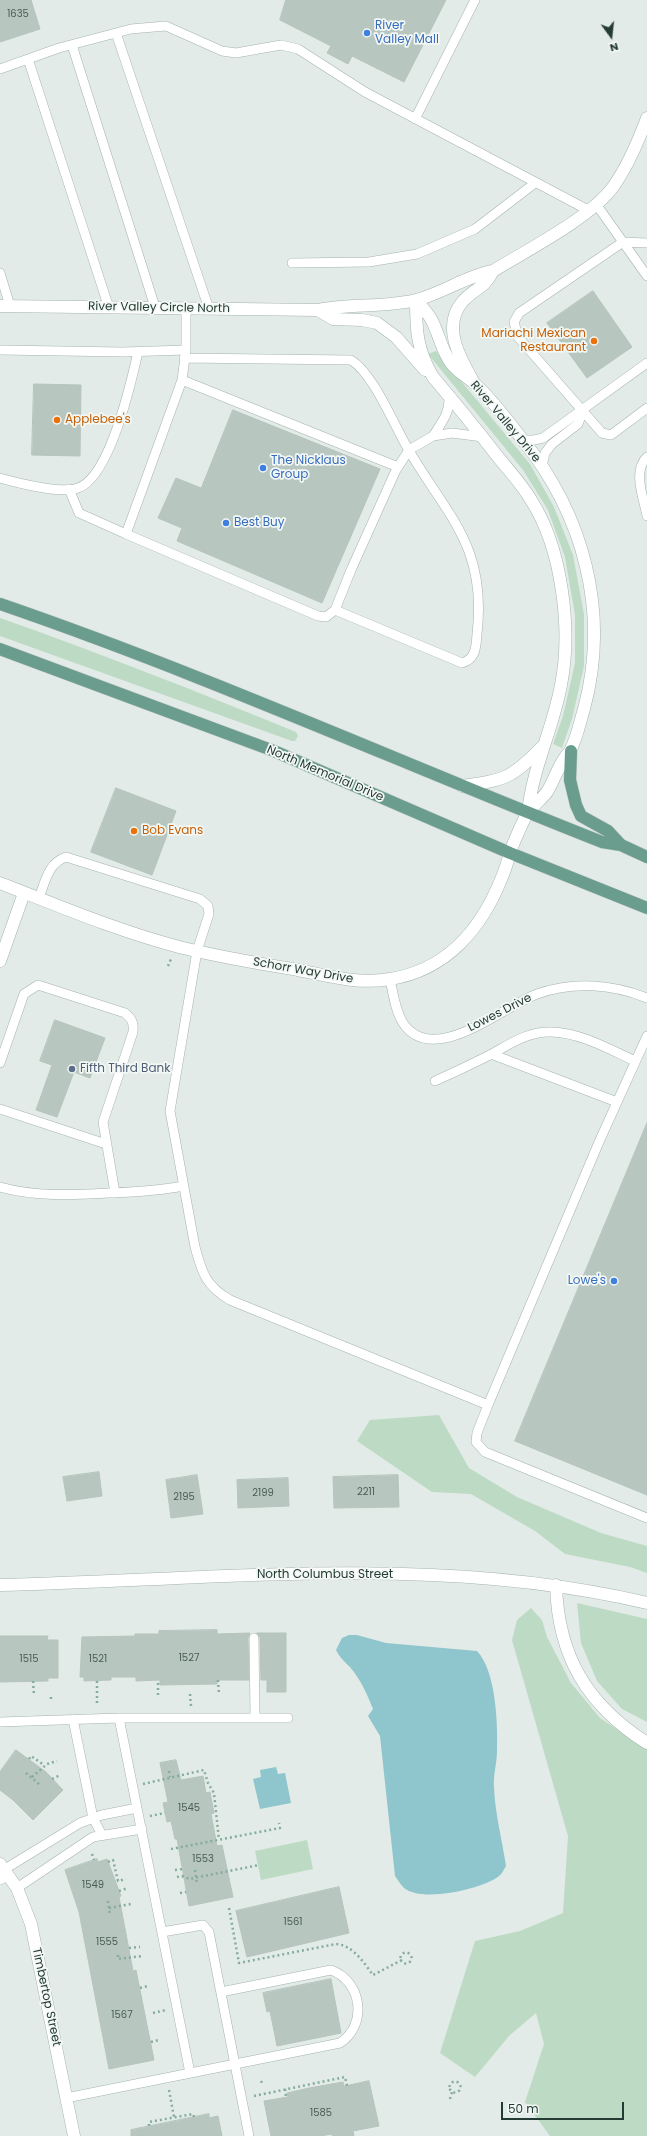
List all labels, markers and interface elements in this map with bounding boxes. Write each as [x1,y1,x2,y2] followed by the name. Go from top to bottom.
[7,8,29,20] house number: 1635
[591,16,631,56] north arrow
[375,19,439,47] place label: River Valley Mall
[362,28,372,38] marker: River Valley Mall
[608,39,620,56] text: N
[88,300,230,316] street label: River Valley Circle North
[481,327,586,355] place label: Mariachi Mexican Restaurant
[589,336,599,346] marker: Mariachi Mexican Restaurant
[467,378,543,466] street label: River Valley Drive
[65,413,131,427] place label: Applebee's
[52,415,62,425] marker: Applebee's
[271,454,346,482] place label: The Nicklaus Group
[258,463,268,473] marker: The Nicklaus Group
[234,516,284,530] place label: Best Buy
[221,518,231,528] marker: Best Buy
[264,743,386,805] street label: North Memorial Drive
[142,824,203,838] place label: Bob Evans
[129,826,139,836] marker: Bob Evans
[252,955,354,987] street label: Schorr Way Drive
[466,991,534,1035] street label: Lowes Drive
[80,1062,170,1076] place label: Fifth Third Bank
[67,1064,77,1074] marker: Fifth Third Bank
[568,1274,606,1288] place label: Lowe's
[609,1276,619,1286] marker: Lowe's
[357,1486,375,1498] house number: 2211
[252,1487,274,1499] house number: 2199
[173,1491,195,1503] house number: 2195
[257,1568,393,1582] street label: North Columbus Street
[179,1652,199,1664] house number: 1527
[20,1653,38,1665] house number: 1515
[89,1653,107,1665] house number: 1521
[178,1802,200,1814] house number: 1545
[192,1853,214,1865] house number: 1553
[82,1879,104,1891] house number: 1549
[283,1916,303,1928] house number: 1561
[96,1936,118,1948] house number: 1555
[29,1946,63,2048] street label: Timbertop Street
[111,2009,133,2021] house number: 1567
[503,2094,626,2120] scale bar
[508,2100,539,2117] text: 50 m
[310,2107,332,2119] house number: 1585

